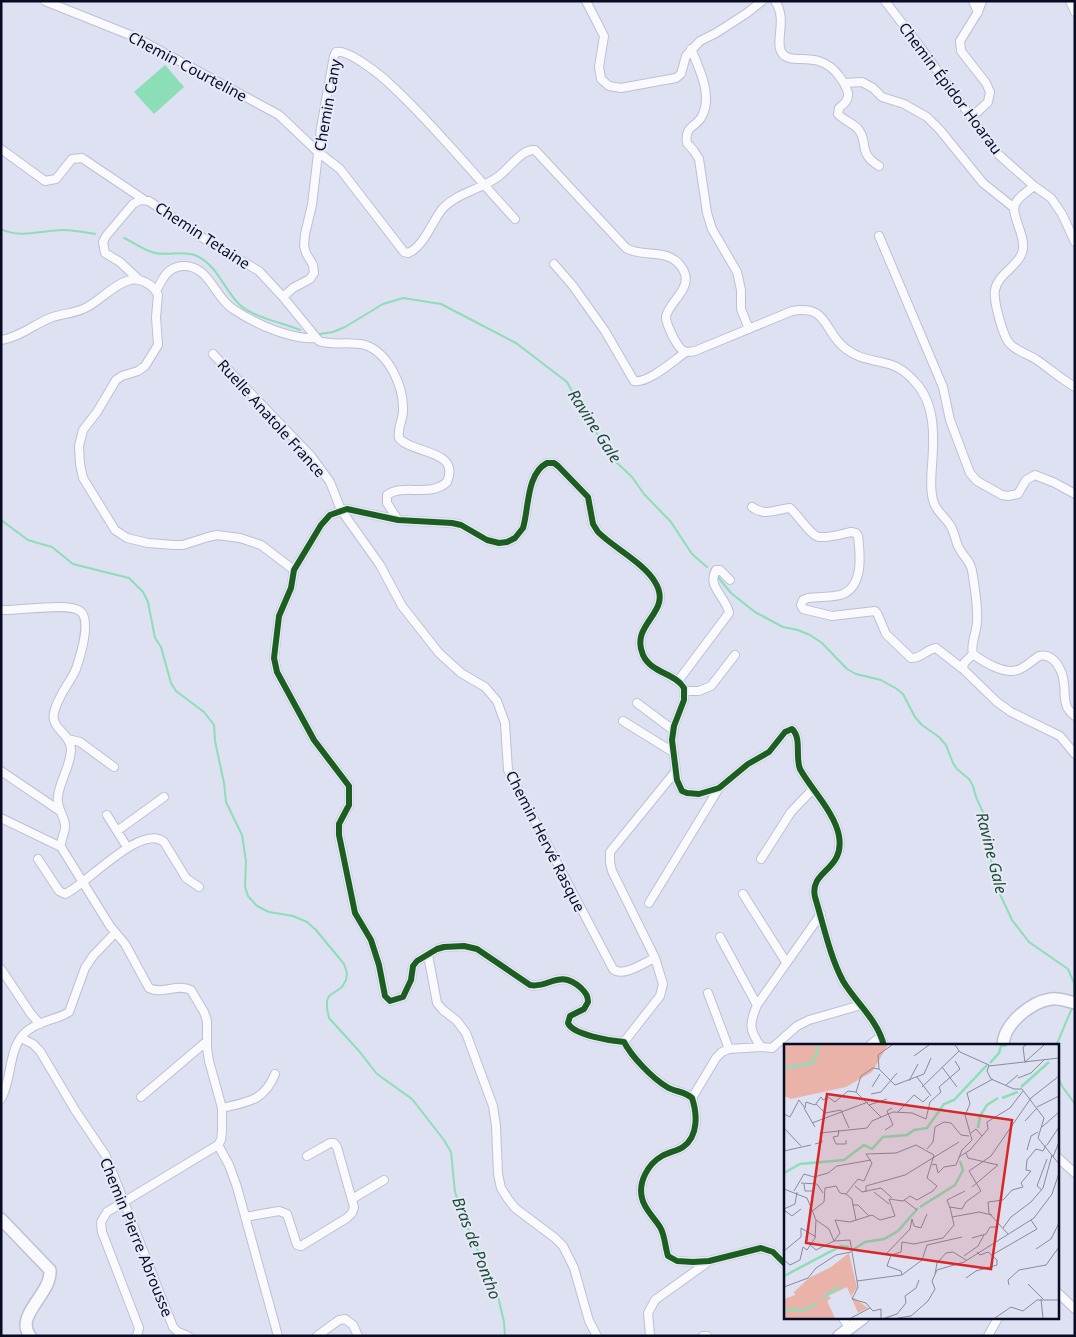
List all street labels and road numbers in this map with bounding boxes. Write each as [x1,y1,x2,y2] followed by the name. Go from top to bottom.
[895,18,1007,158] street label: Chemin Épidor Hoarau
[125,26,251,106] street label: Chemin Courteline
[309,57,345,153] street label: Chemin Cany
[152,197,254,273] street label: Chemin Tetaine
[214,355,330,481] street label: Ruelle Anatole France
[502,767,590,915] street label: Chemin Hervé Rasque
[96,1154,178,1320] street label: Chemin Pierre Abrousse

